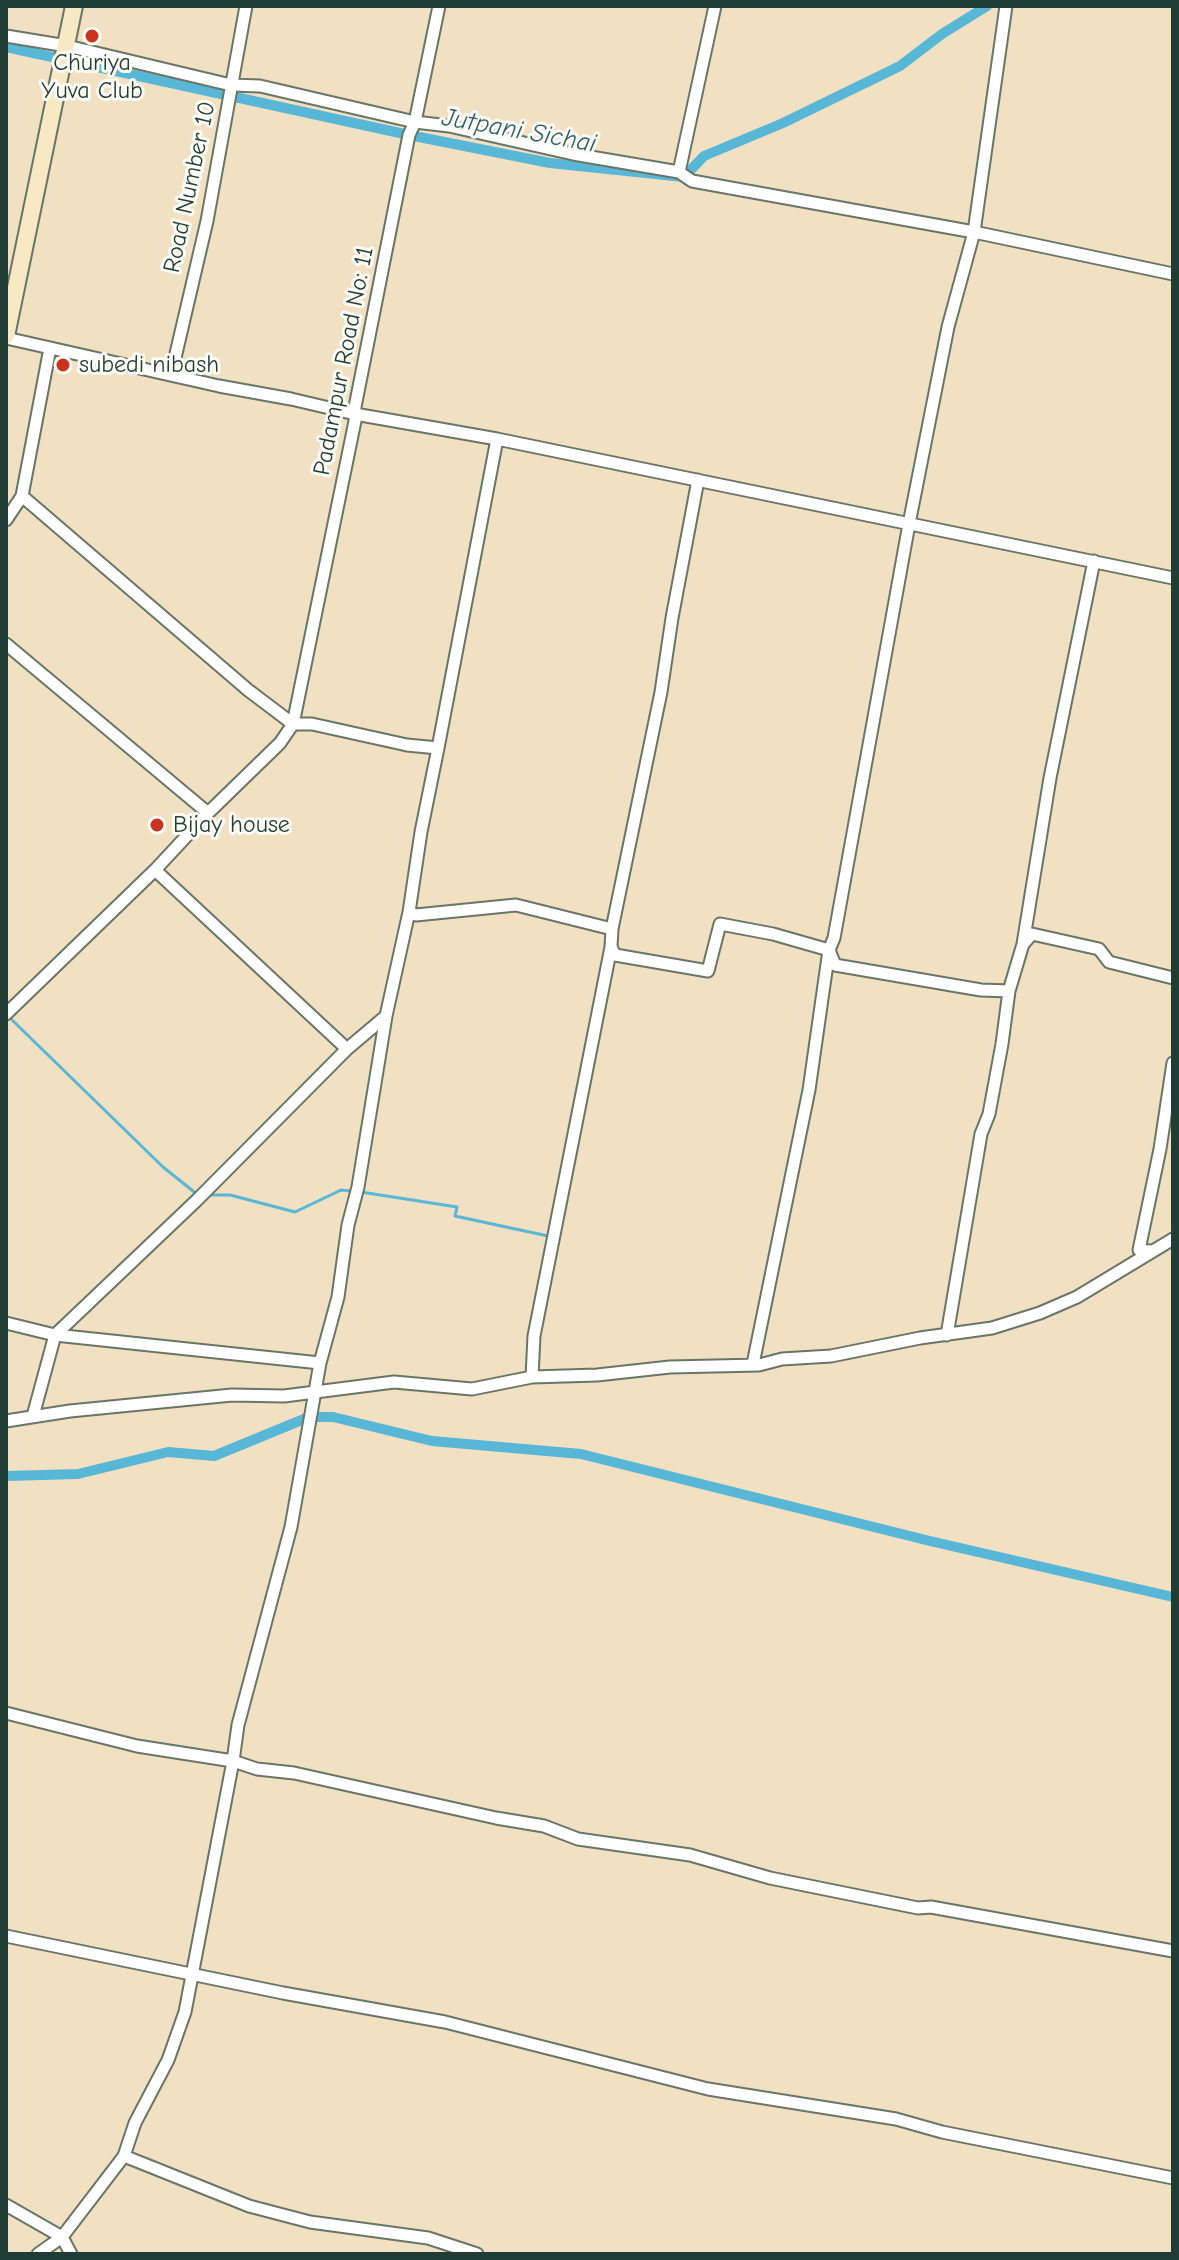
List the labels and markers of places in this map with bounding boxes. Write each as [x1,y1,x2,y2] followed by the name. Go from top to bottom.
[83,27,101,45] marker: Churiya Yuva Club
[41,49,143,105] place label: Churiya Yuva Club
[79,351,219,379] place label: subedi nibash
[54,356,72,374] marker: subedi nibash
[173,811,290,839] place label: Bijay house
[148,816,166,834] marker: Bijay house

